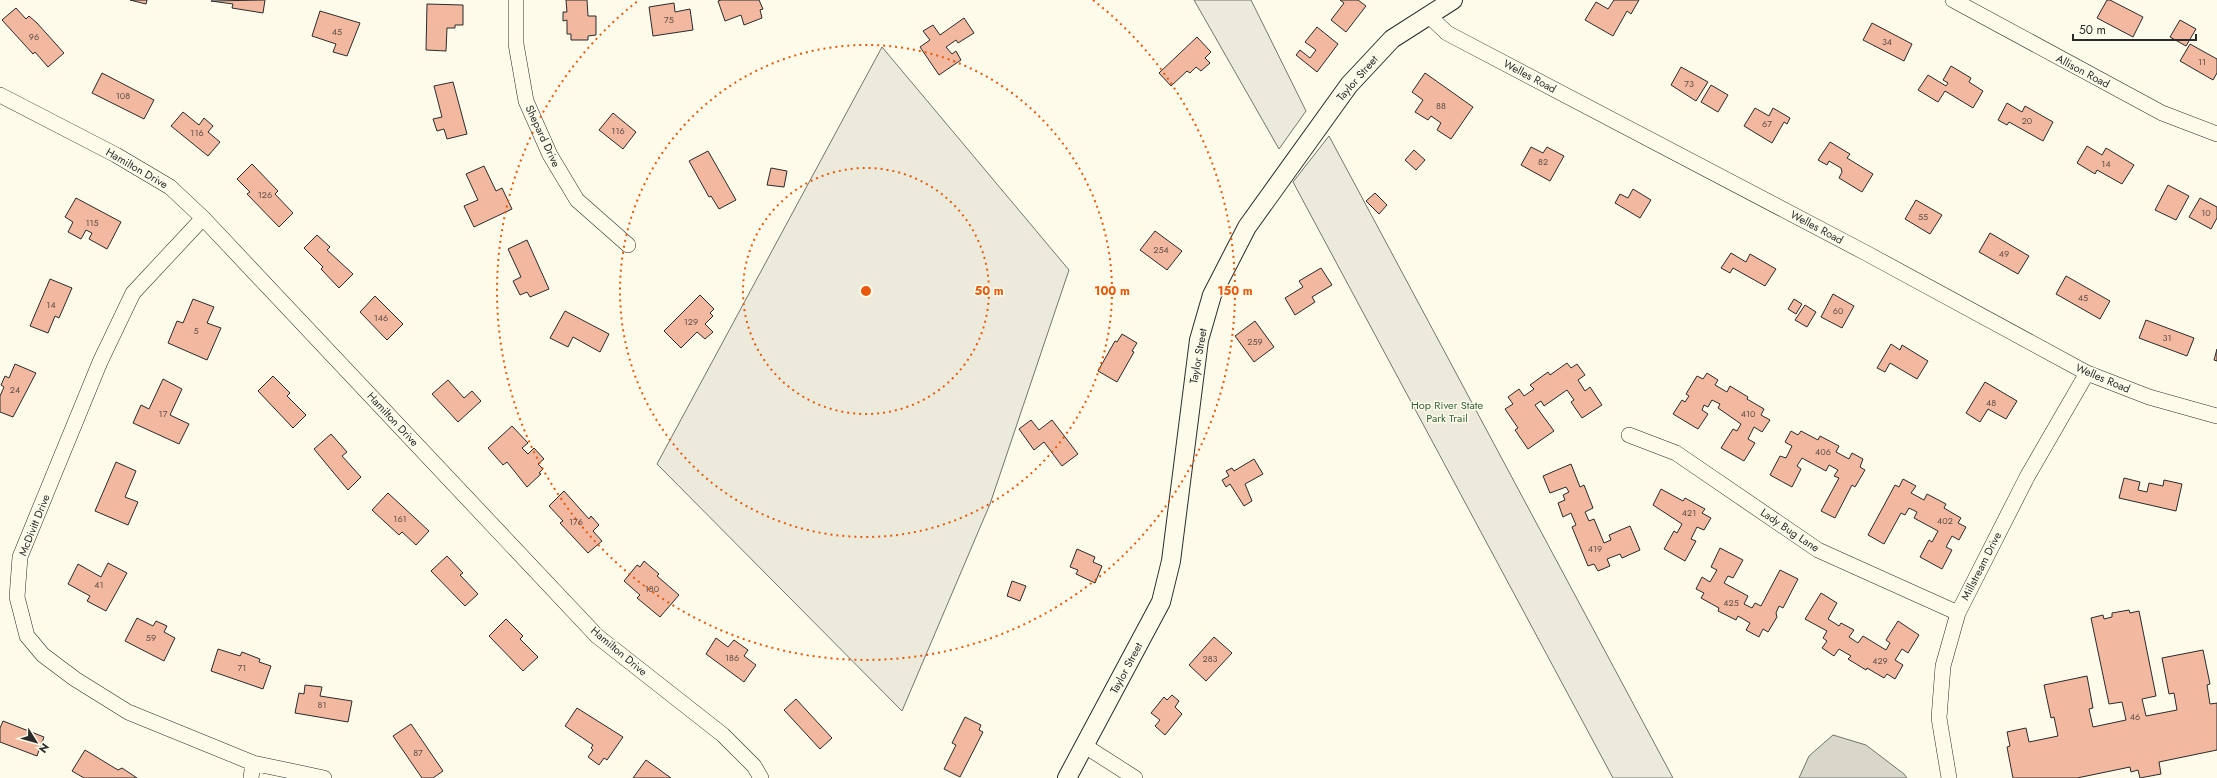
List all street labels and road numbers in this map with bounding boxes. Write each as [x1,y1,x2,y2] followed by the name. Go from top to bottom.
[2053,50,2113,92] street label: Allison Road
[1333,51,1382,104] street label: Taylor Street
[1501,55,1559,97] street label: Welles Road
[522,102,565,170] street label: Shepard Drive
[103,144,171,192] street label: Hamilton Drive
[1788,206,1846,248] street label: Welles Road
[1185,327,1211,385] street label: Taylor Street
[2073,359,2133,397] street label: Welles Road
[364,388,423,450] street label: Hamilton Drive
[14,491,54,558] street label: McDivitt Drive
[1757,504,1823,556] street label: Lady Bug Lane
[1957,529,2005,603] street label: Millstream Drive
[587,623,651,680] street label: Hamilton Drive
[1106,639,1146,696] street label: Taylor Street

